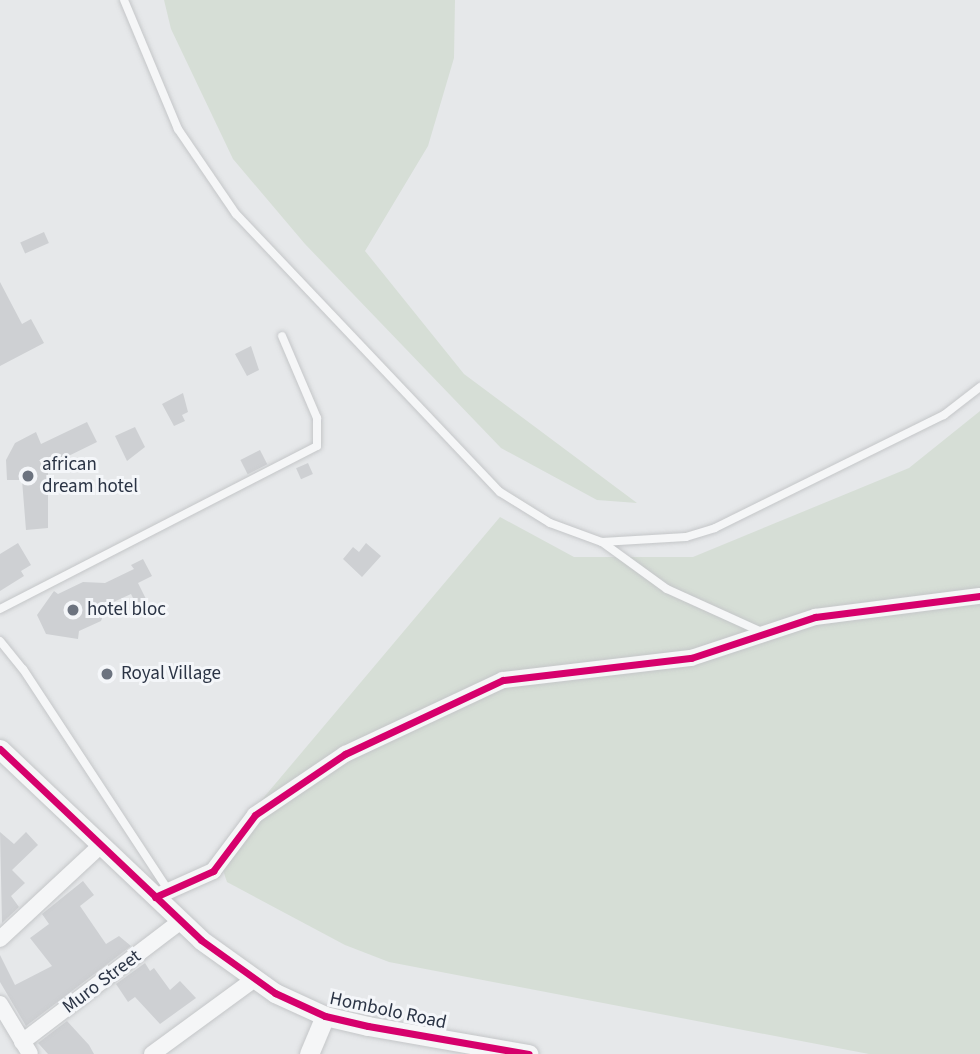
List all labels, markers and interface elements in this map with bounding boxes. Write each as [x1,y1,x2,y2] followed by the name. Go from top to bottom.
[42,454,138,498] place label: african dream hotel
[20,468,36,484] marker: african dream hotel
[87,599,166,621] place label: hotel bloc
[65,602,81,618] marker: hotel bloc
[121,663,221,685] place label: Royal Village
[99,666,115,682] marker: Royal Village
[58,945,146,1019] street label: Muro Street
[327,987,449,1035] street label: Hombolo Road

